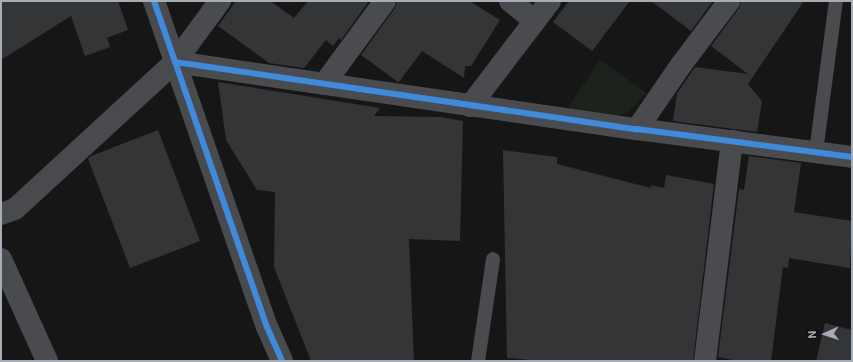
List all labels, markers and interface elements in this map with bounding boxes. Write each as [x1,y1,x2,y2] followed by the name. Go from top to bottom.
[805,314,845,354] north arrow
[806,330,819,339] text: N

